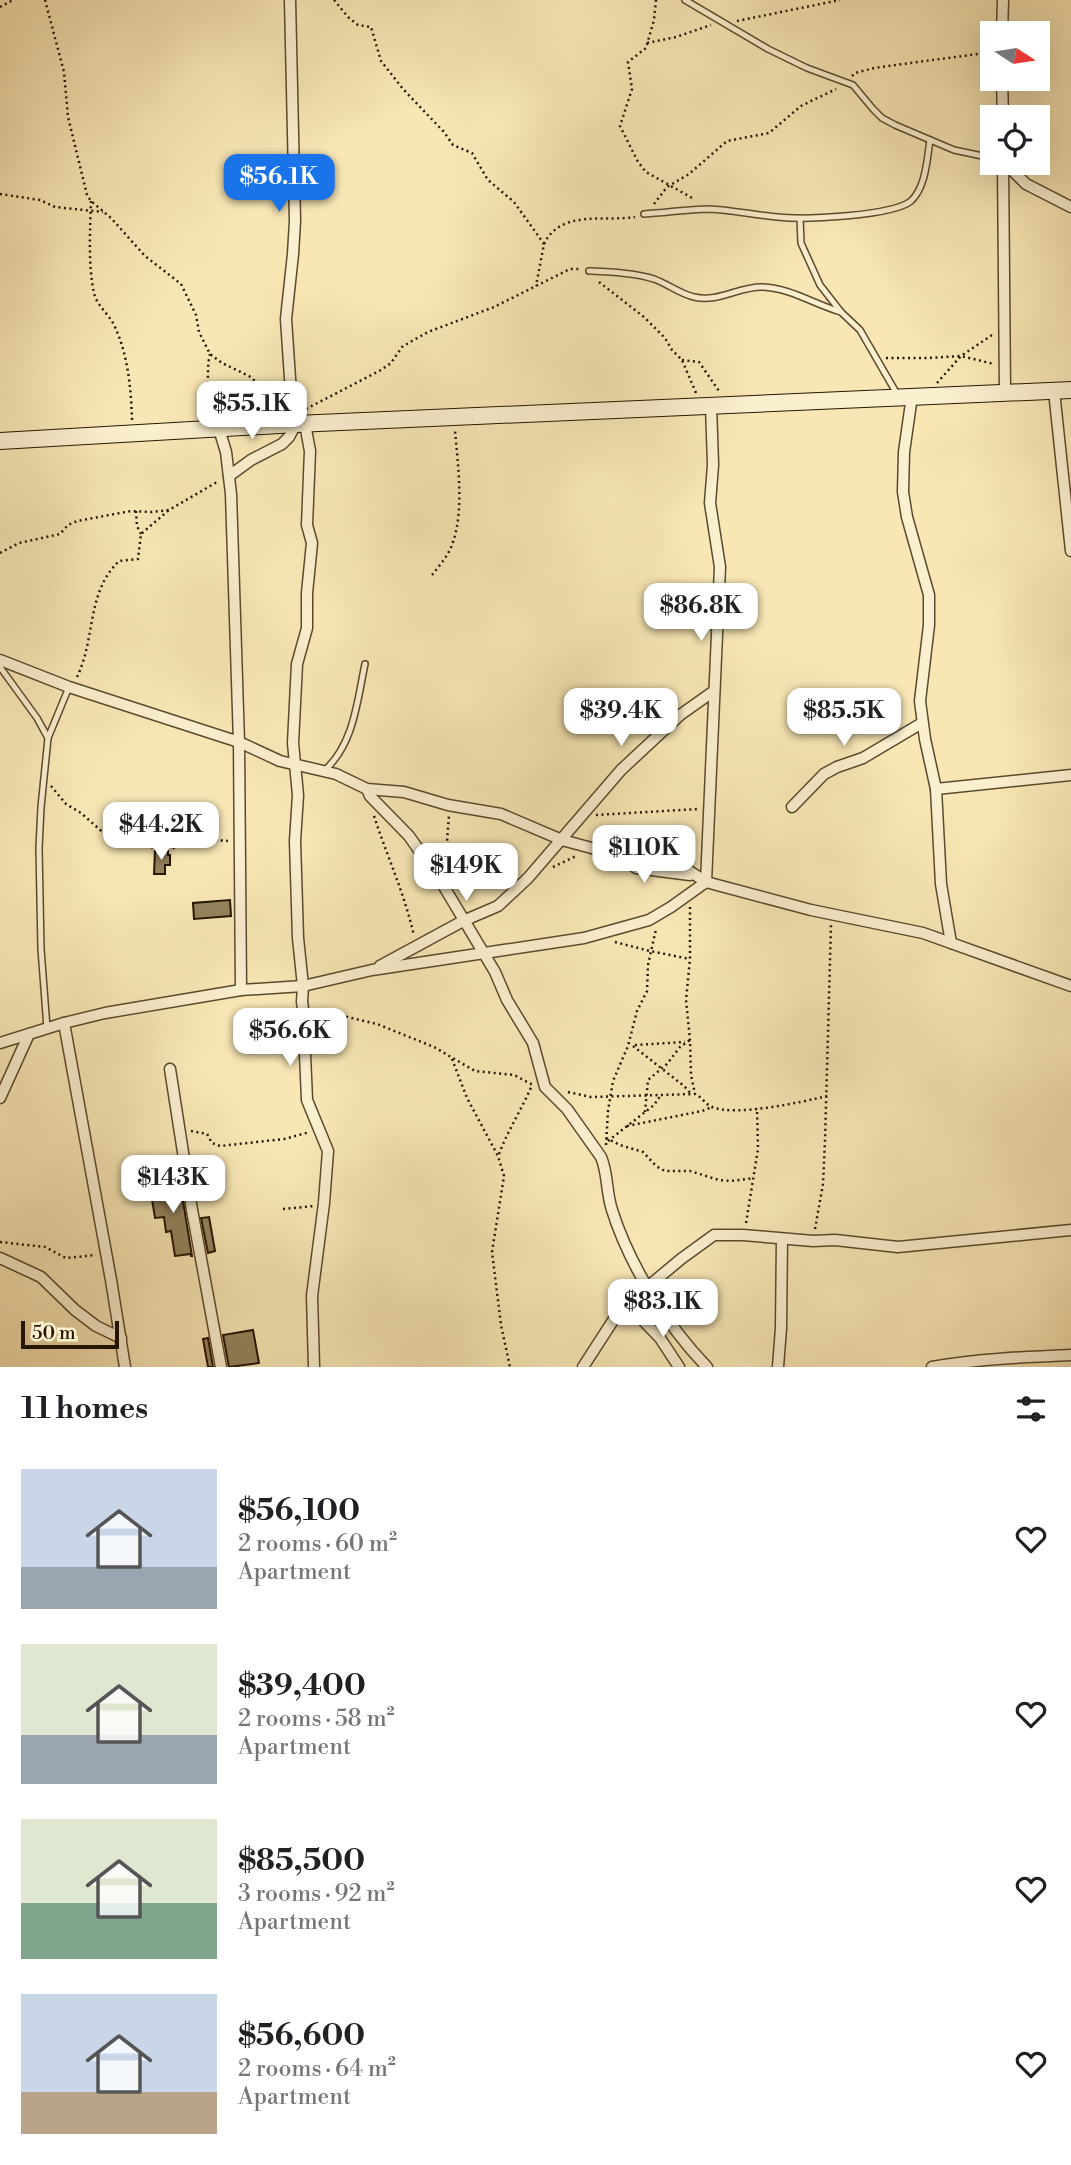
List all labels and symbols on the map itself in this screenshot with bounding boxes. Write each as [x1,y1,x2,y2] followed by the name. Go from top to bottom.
[980,21,1050,91] north arrow
[222,154,336,214] pin: $56.1K
[195,382,309,441] pin: $55.1K
[644,584,758,643] pin: $86.8K
[564,688,678,748] pin: $39.4K
[787,688,901,748] pin: $85.5K
[104,802,218,862] pin: $44.2K
[595,826,693,885] pin: $110K
[417,844,515,903] pin: $149K
[233,1009,347,1068] pin: $56.6K
[124,1156,222,1215] pin: $143K
[606,1280,720,1339] pin: $83.1K
[21,1318,119,1350] scale bar

